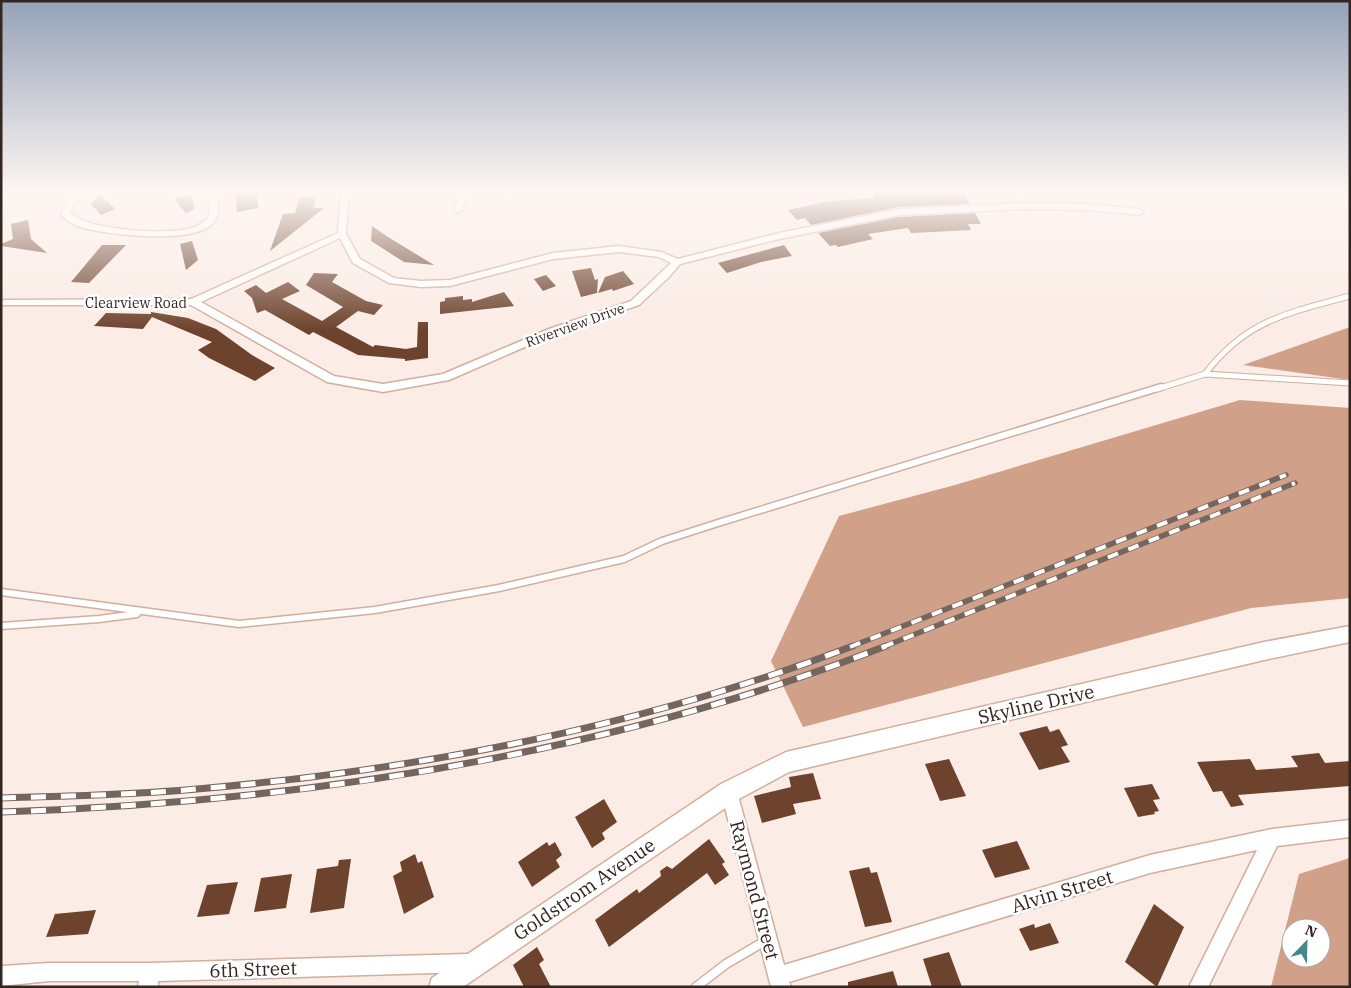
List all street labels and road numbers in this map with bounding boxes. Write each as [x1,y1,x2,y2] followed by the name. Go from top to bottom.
[85,294,188,312] street label: Clearview Road
[523,299,627,351] street label: Riverview Drive
[975,679,1097,729] street label: Skyline Drive
[725,818,785,963] street label: Raymond Street
[508,833,660,945] street label: Goldstrom Avenue
[1008,864,1116,918] street label: Alvin Street
[209,955,298,983] street label: 6th Street

